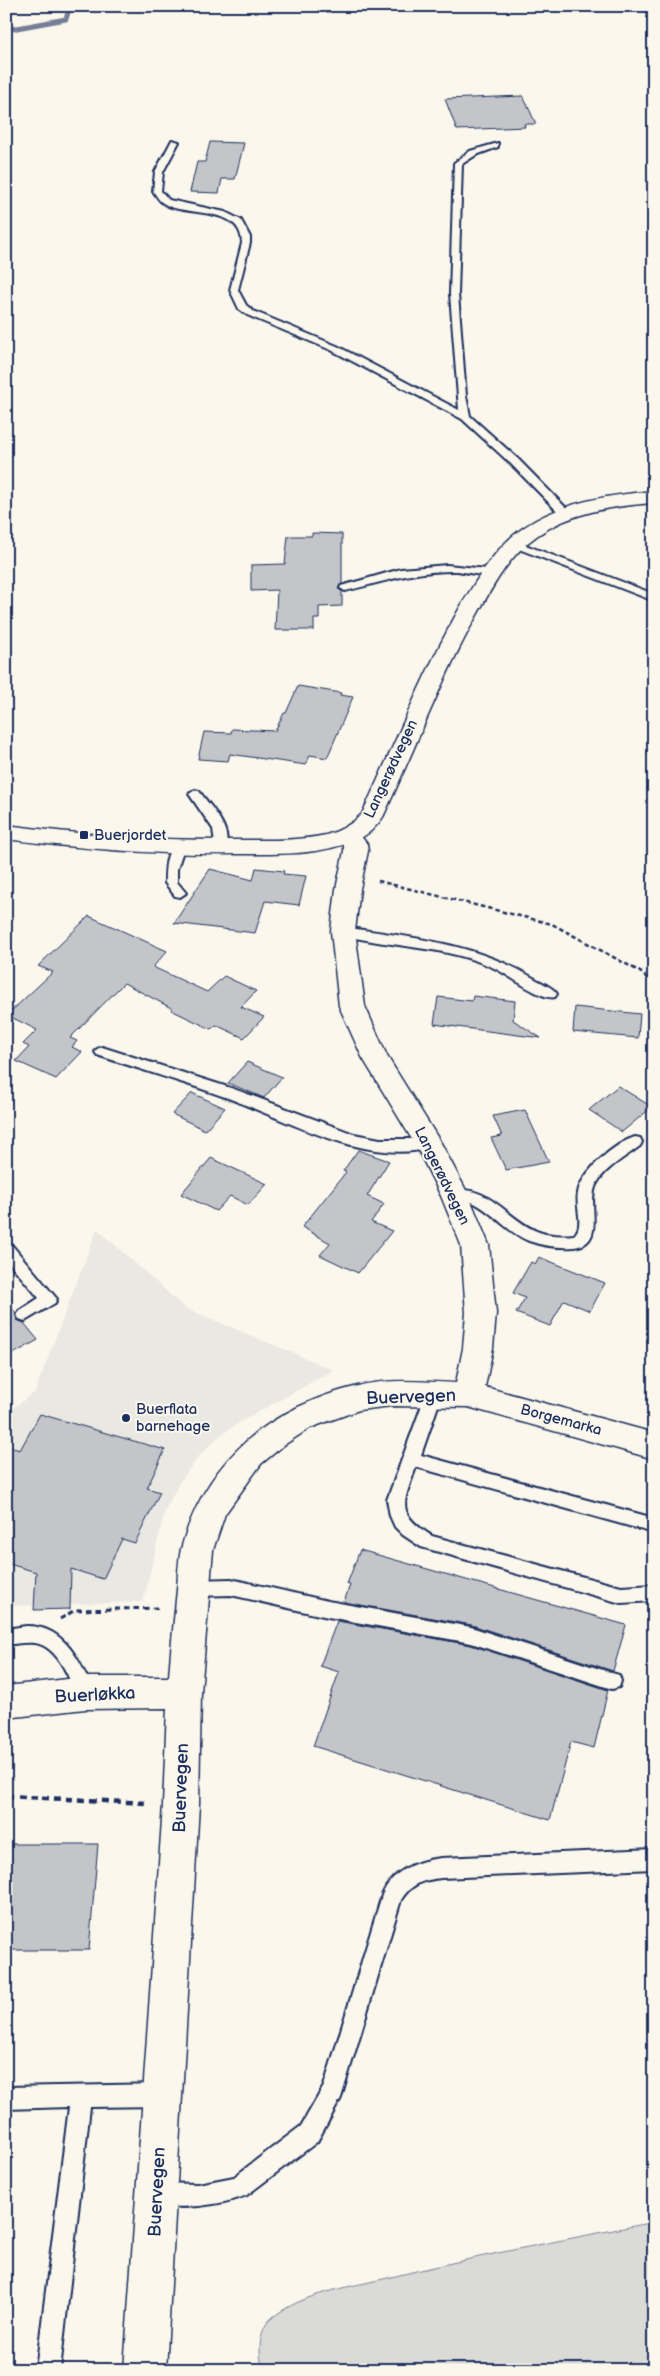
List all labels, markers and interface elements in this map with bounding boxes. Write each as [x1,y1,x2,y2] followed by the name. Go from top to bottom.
[360,717,422,821] street label: Langerødvegen
[94,826,167,845] place label: Buerjordet
[78,829,90,841] marker: Buerjordet
[410,1124,474,1228] street label: Langerødvegen
[366,1385,456,1409] street label: Buervegen
[136,1400,210,1436] place label: Buerflata barnehage
[518,1400,604,1440] street label: Borgemarka
[120,1412,132,1424] marker: Buerflata barnehage
[54,1682,136,1708] street label: Buerløkka
[169,1743,193,1833] street label: Buervegen
[144,2147,170,2237] street label: Buervegen

